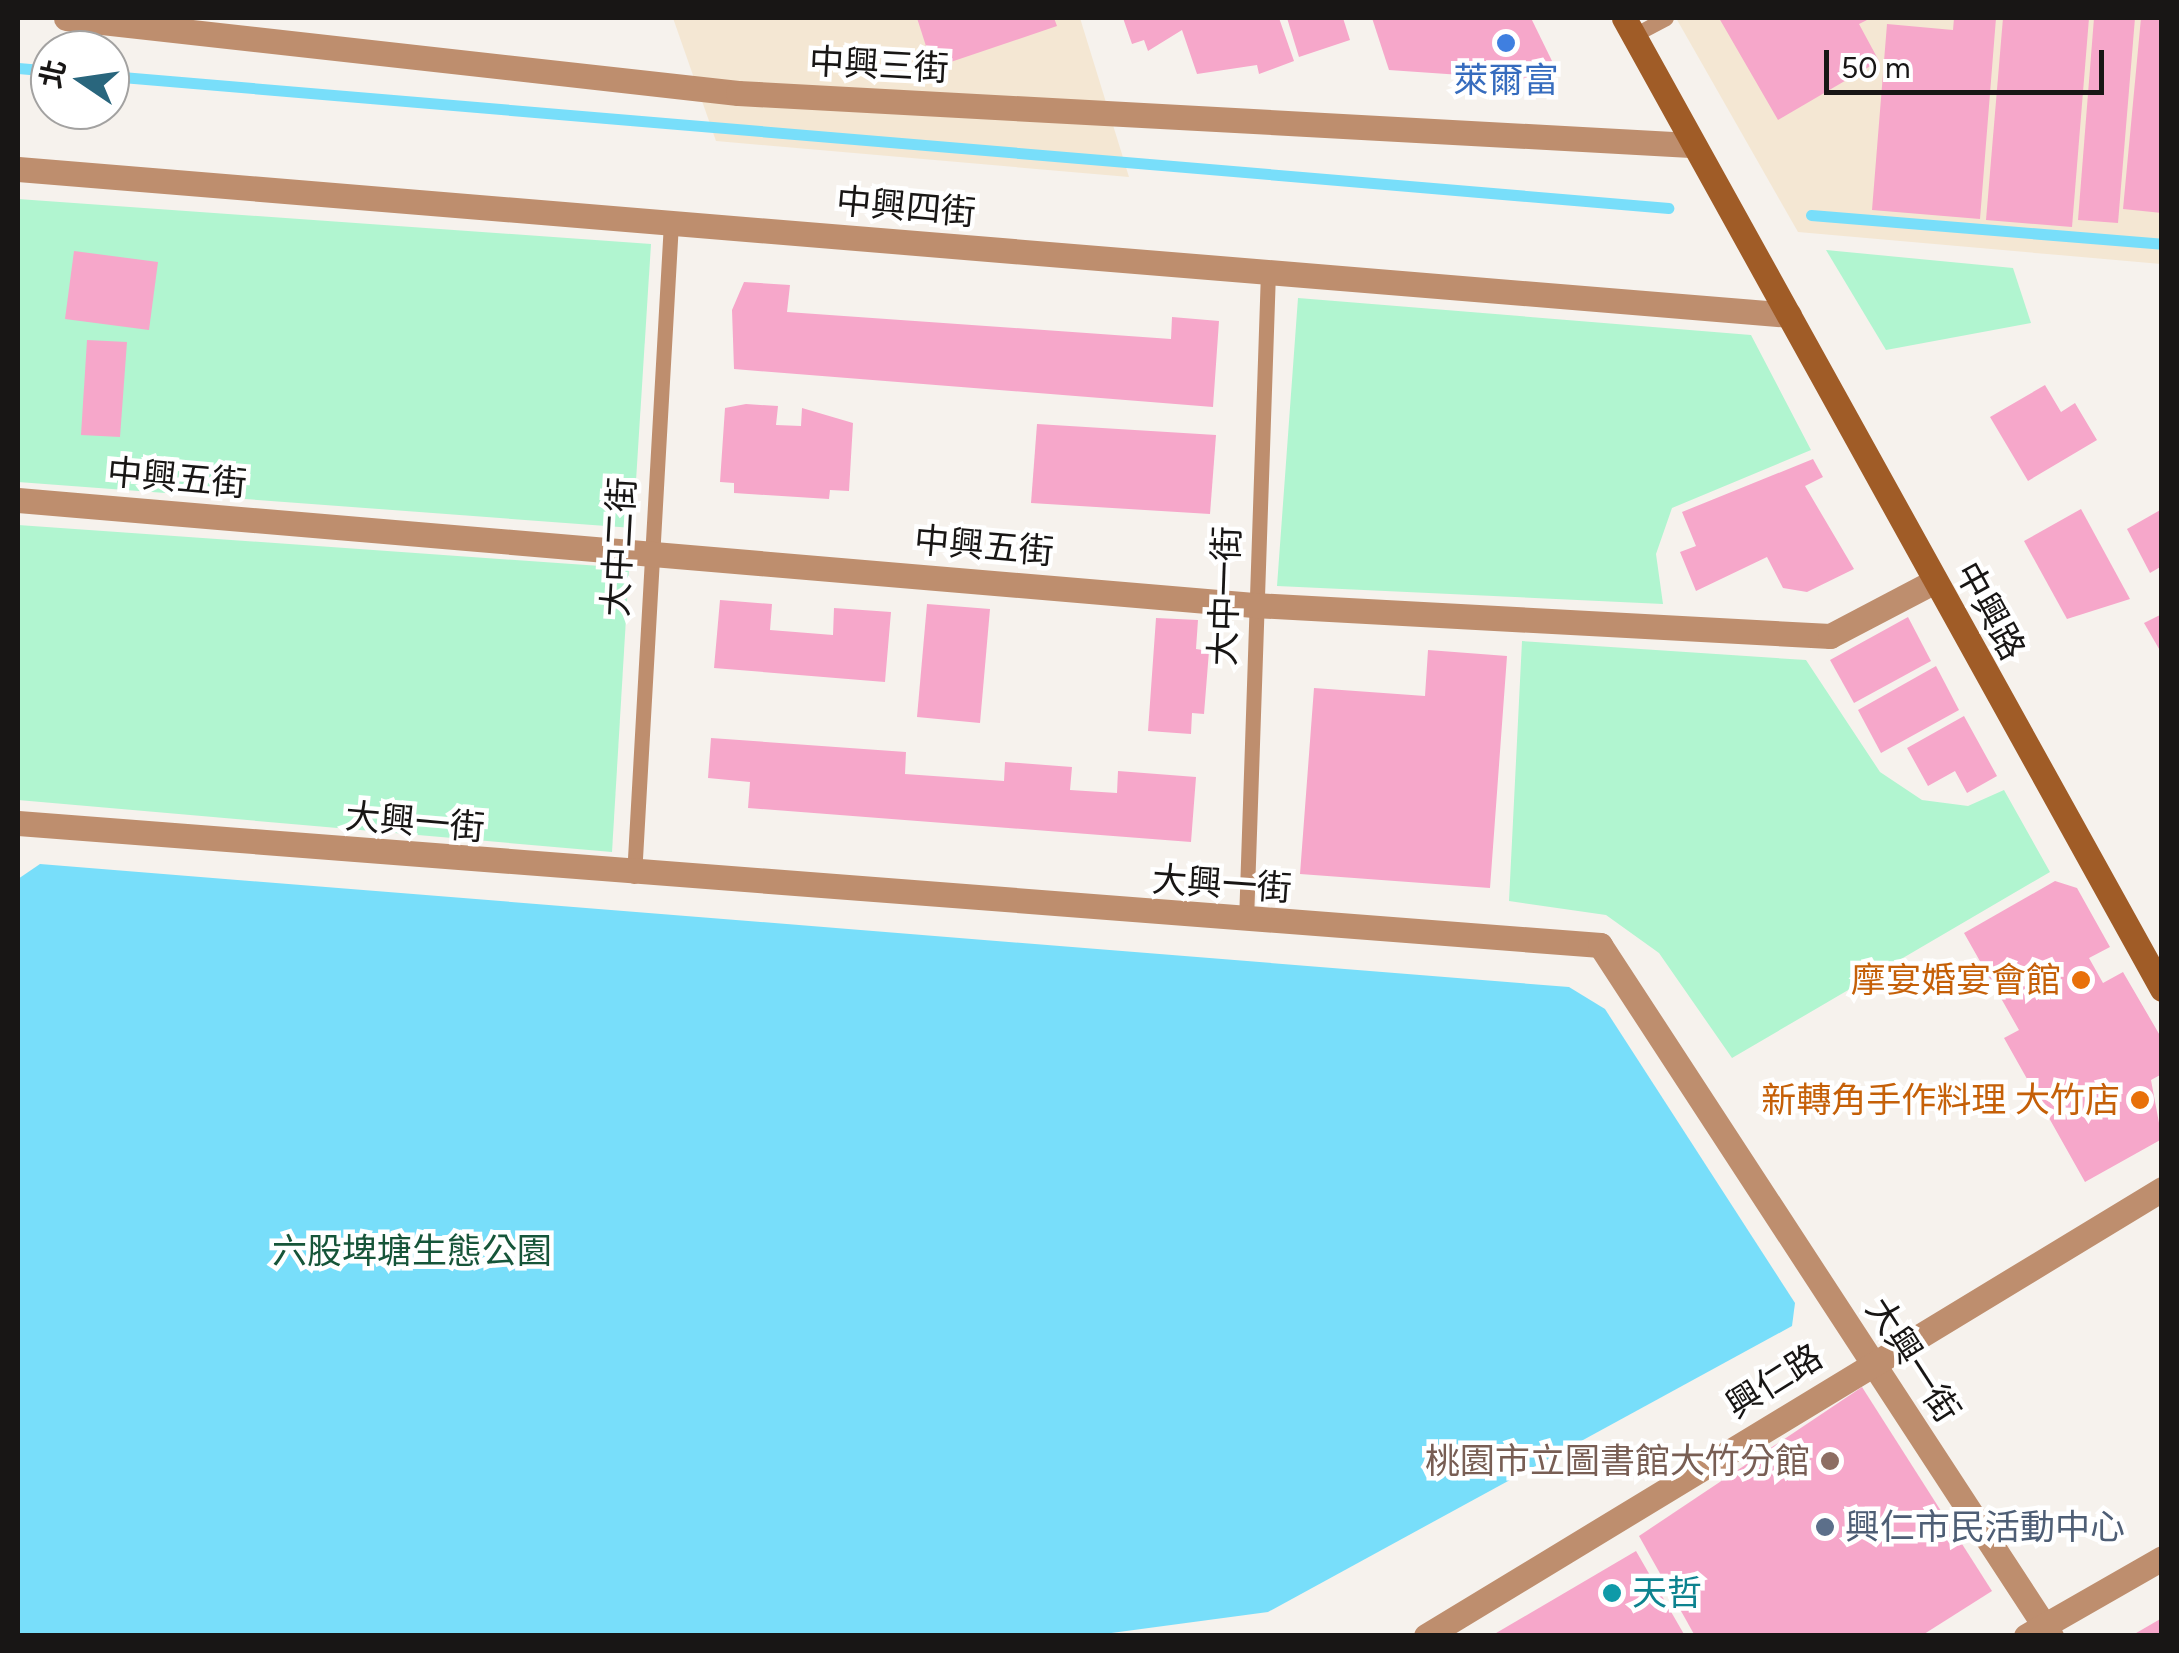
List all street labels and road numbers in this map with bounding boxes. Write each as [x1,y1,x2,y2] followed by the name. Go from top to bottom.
[808,40,950,90] street label: 中興三街
[834,180,978,234] street label: 中興四街
[105,451,249,505] street label: 中興五街
[594,476,644,618] street label: 大中二街
[912,519,1056,573] street label: 中興五街
[1202,525,1248,667] street label: 大中一街
[1946,555,2034,667] street label: 中興路
[343,795,487,849] street label: 大興一街
[1151,858,1293,910] street label: 大興一街
[1857,1290,1969,1430] street label: 大興一街
[1718,1335,1830,1427] street label: 興仁路

